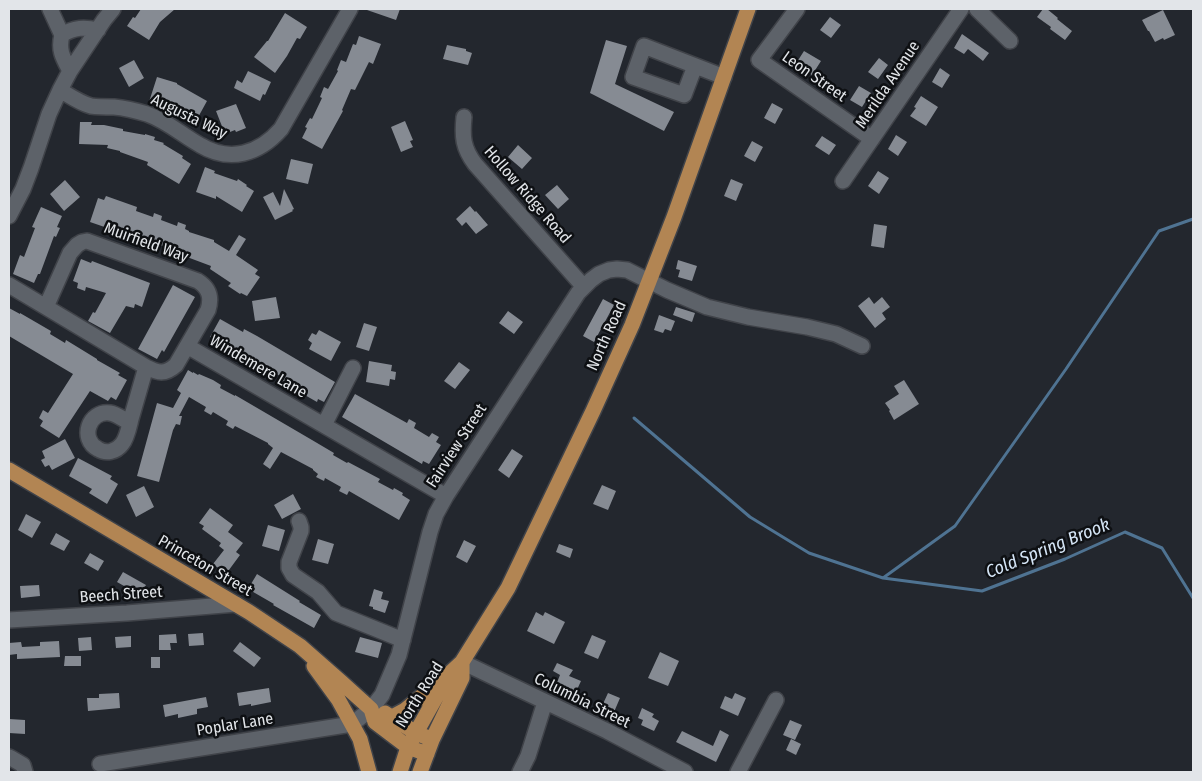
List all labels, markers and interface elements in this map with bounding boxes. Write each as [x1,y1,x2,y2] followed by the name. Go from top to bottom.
[852,38,924,132] street label: Merilda Avenue
[778,48,850,106] street label: Leon Street
[148,90,230,144] street label: Augusta Way
[480,142,574,248] street label: Hollow Ridge Road
[101,219,191,267] street label: Muirfield Way
[583,298,631,374] street label: North Road
[206,331,310,403] street label: Windemere Lane
[423,400,491,492] street label: Fairview Street
[983,514,1113,584] water label: Cold Spring Brook
[155,531,255,601] street label: Princeton Street
[79,583,163,607] street label: Beech Street
[392,658,448,732] street label: North Road
[531,669,633,733] street label: Columbia Street
[195,709,275,741] street label: Poplar Lane

